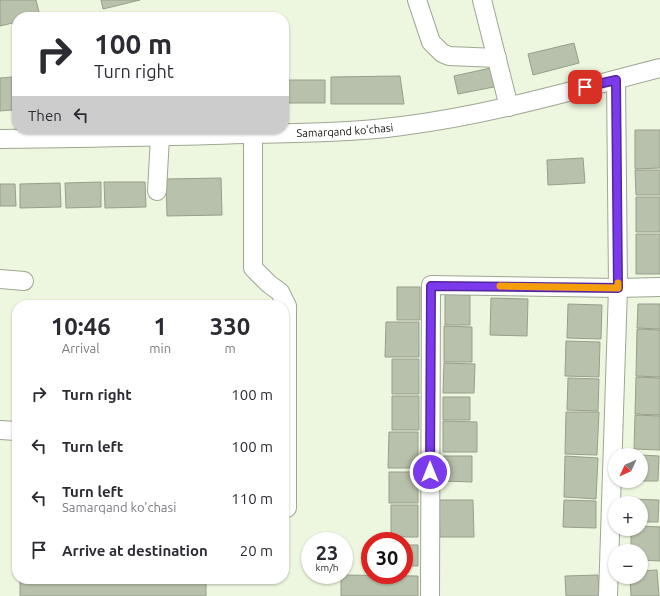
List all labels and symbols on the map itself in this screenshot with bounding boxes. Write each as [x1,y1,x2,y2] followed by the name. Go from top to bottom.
[568,70,602,104] pin
[296,121,394,139] street label: Samarqand ko'chasi
[608,448,648,488] north arrow
[409,451,451,493] position arrow
[361,532,413,584] speed limit sign: 30

